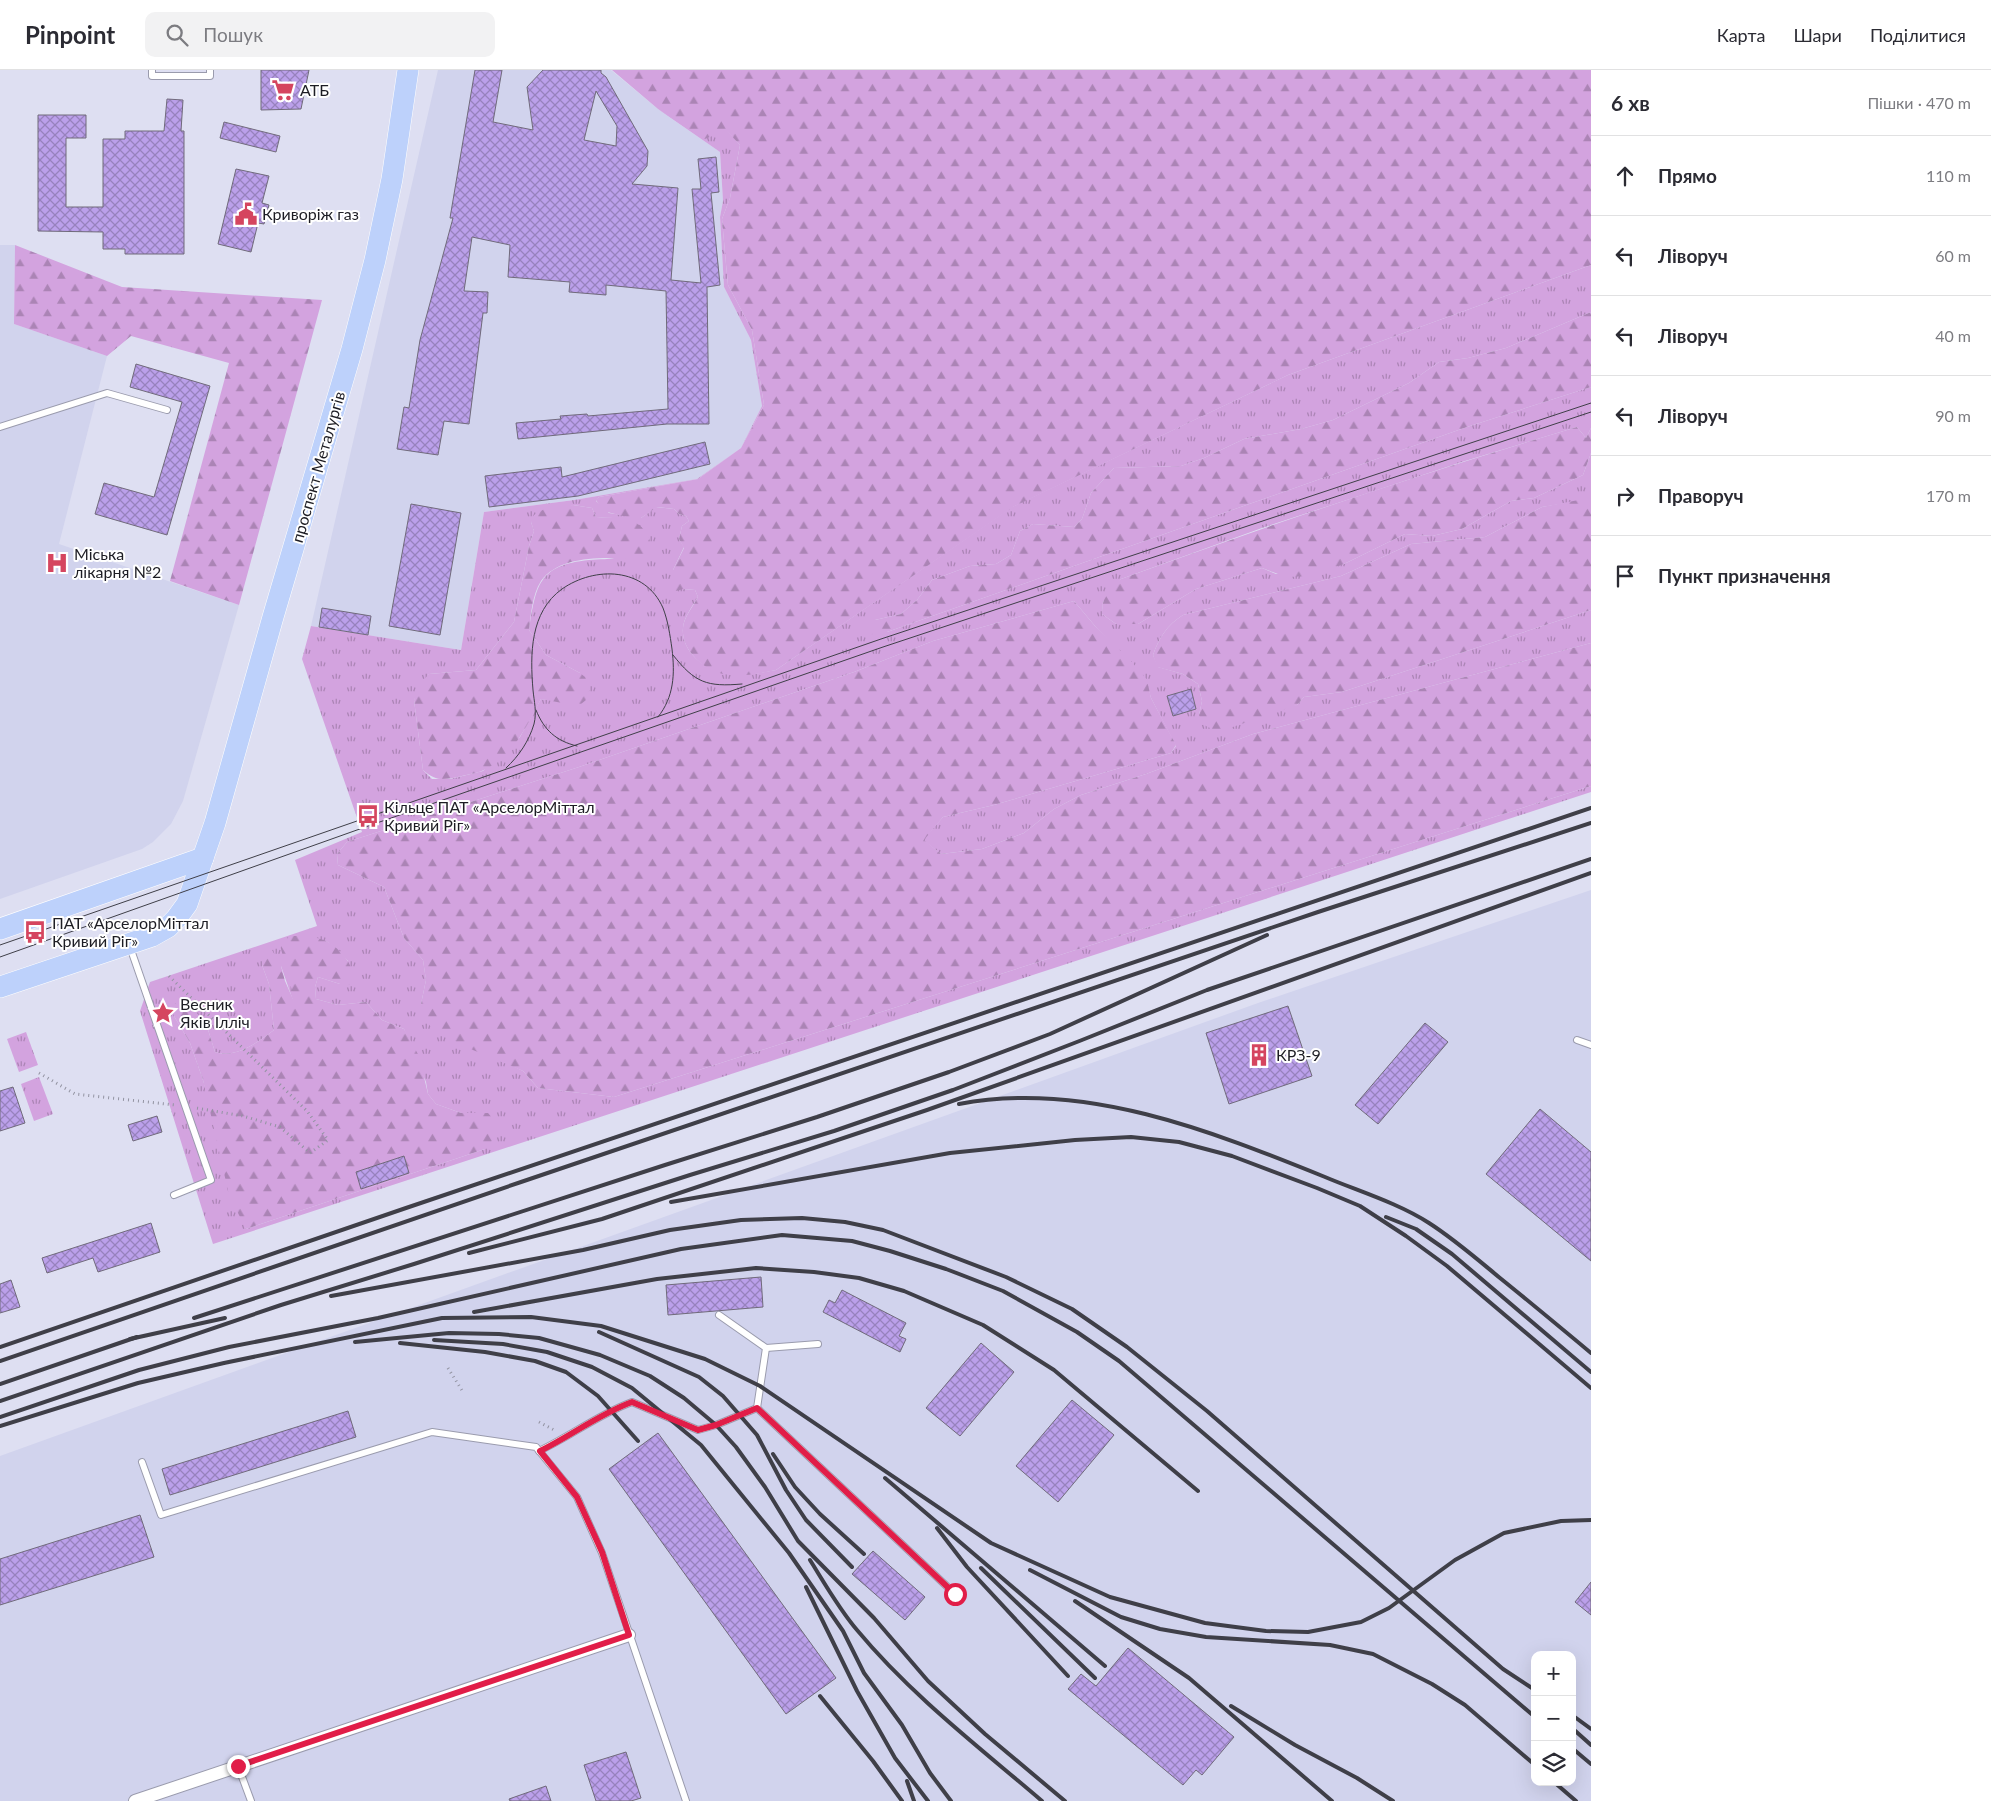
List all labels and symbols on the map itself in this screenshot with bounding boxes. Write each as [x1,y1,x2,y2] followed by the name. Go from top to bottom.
[270,77,296,103] supermarket icon: АТБ
[300,80,329,99] place label: АТБ
[233,201,259,227] public building icon: Криворіж газ
[262,204,359,223] place label: Криворіж газ
[287,389,348,545] street label: проспект Металургів
[74,544,161,581] place label: Міська лікарня №2
[44,550,70,576] hospital icon: Міська лікарня №2
[384,797,595,834] place label: Кільце ПАТ «АрселорМіттал Кривий Ріг»
[355,803,381,829] bus stop icon: Кільце ПАТ «АрселорМіттал Кривий Ріг»
[52,913,209,950] place label: ПАТ «АрселорМіттал Кривий Ріг»
[22,919,48,945] bus stop icon: ПАТ «АрселорМіттал Кривий Ріг»
[179,994,250,1031] place label: Весник Яків Ілліч
[150,1000,176,1026] place icon: Весник Яків Ілліч
[1246,1042,1272,1068] building icon: КРЗ-9
[1276,1045,1321,1064] place label: КРЗ-9
[944,1583,967,1606] route start
[227,1755,250,1778] route end

